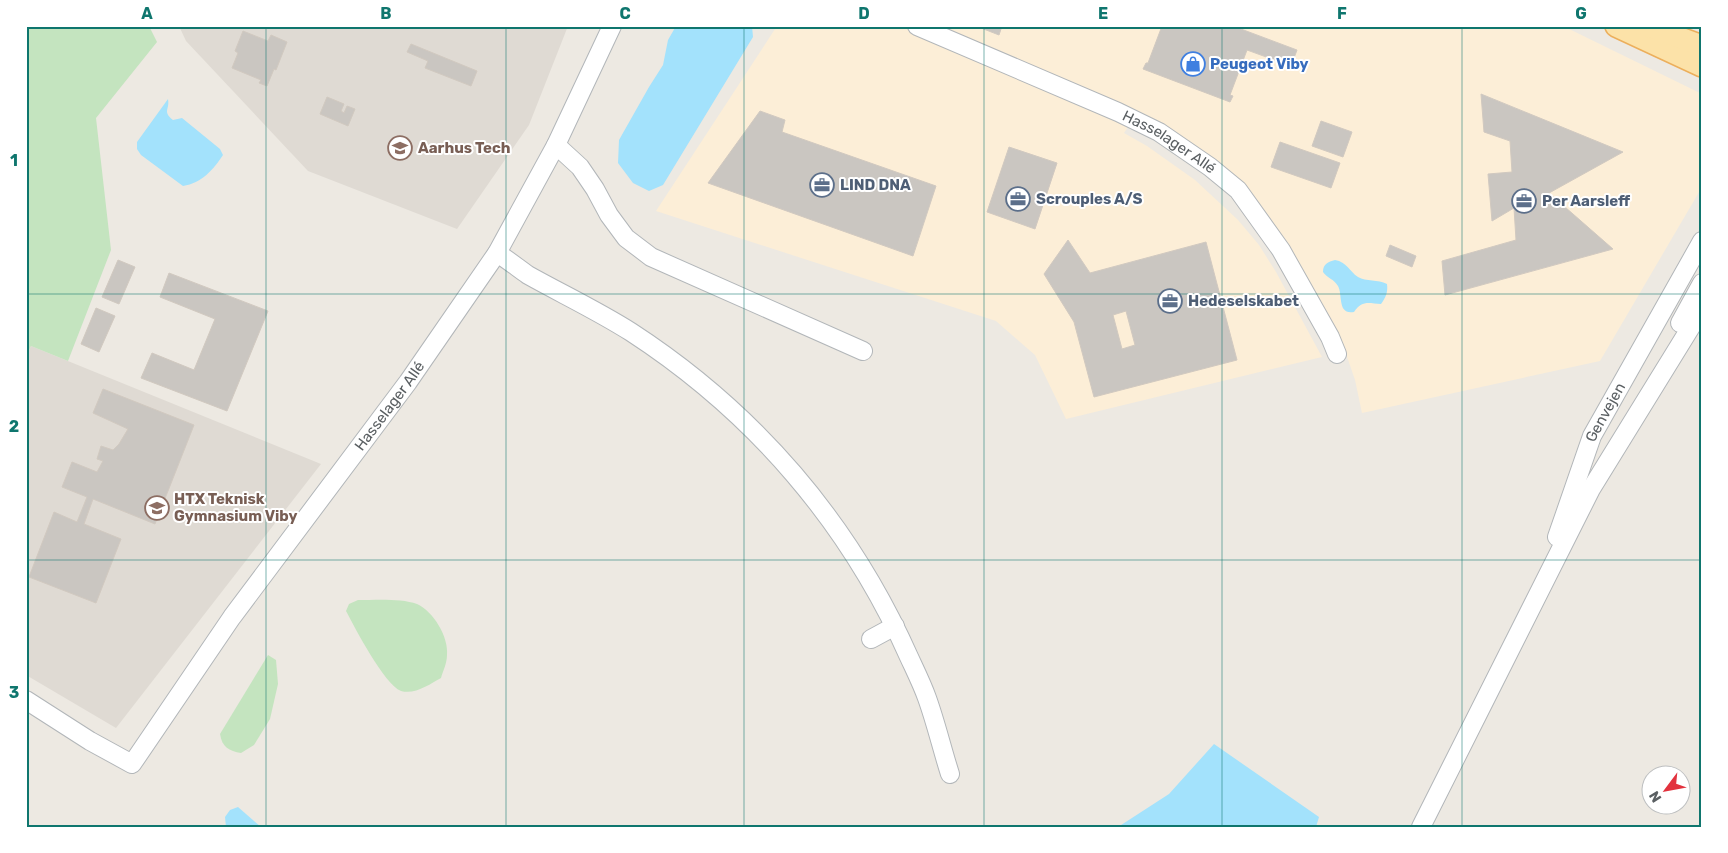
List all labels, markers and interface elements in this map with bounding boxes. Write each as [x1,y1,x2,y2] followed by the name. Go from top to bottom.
[141,4,153,23] text: A
[380,4,392,23] text: B
[619,4,631,23] text: C
[858,4,870,23] text: D
[1098,4,1108,23] text: E
[1337,4,1347,23] text: F
[1575,4,1587,23] text: G
[1180,51,1206,77] shop icon: Peugeot Viby
[1210,55,1309,73] place label: Peugeot Viby
[1120,107,1220,177] street label: Hasselager Allé
[387,135,413,161] school or university icon: Aarhus Tech
[418,139,511,157] place label: Aarhus Tech
[10,151,18,170] text: 1
[809,172,835,198] office icon: LIND DNA
[840,176,911,194] place label: LIND DNA
[1005,186,1031,212] office icon: Scrouples A/S
[1511,188,1537,214] office icon: Per Aarsleff
[1036,190,1143,208] place label: Scrouples A/S
[1542,192,1631,210] place label: Per Aarsleff
[1157,288,1183,314] office icon: Hedeselskabet
[1188,292,1299,310] place label: Hedeselskabet
[351,358,428,454] street label: Hasselager Allé
[1582,380,1629,444] street label: Genvejen
[9,417,19,436] text: 2
[174,490,297,525] place label: HTX Teknisk Gymnasium Viby
[144,495,170,521] school or university icon: HTX Teknisk Gymnasium Viby
[9,683,19,702] text: 3
[1640,766,1690,816] north arrow
[1646,788,1665,805] text: N

